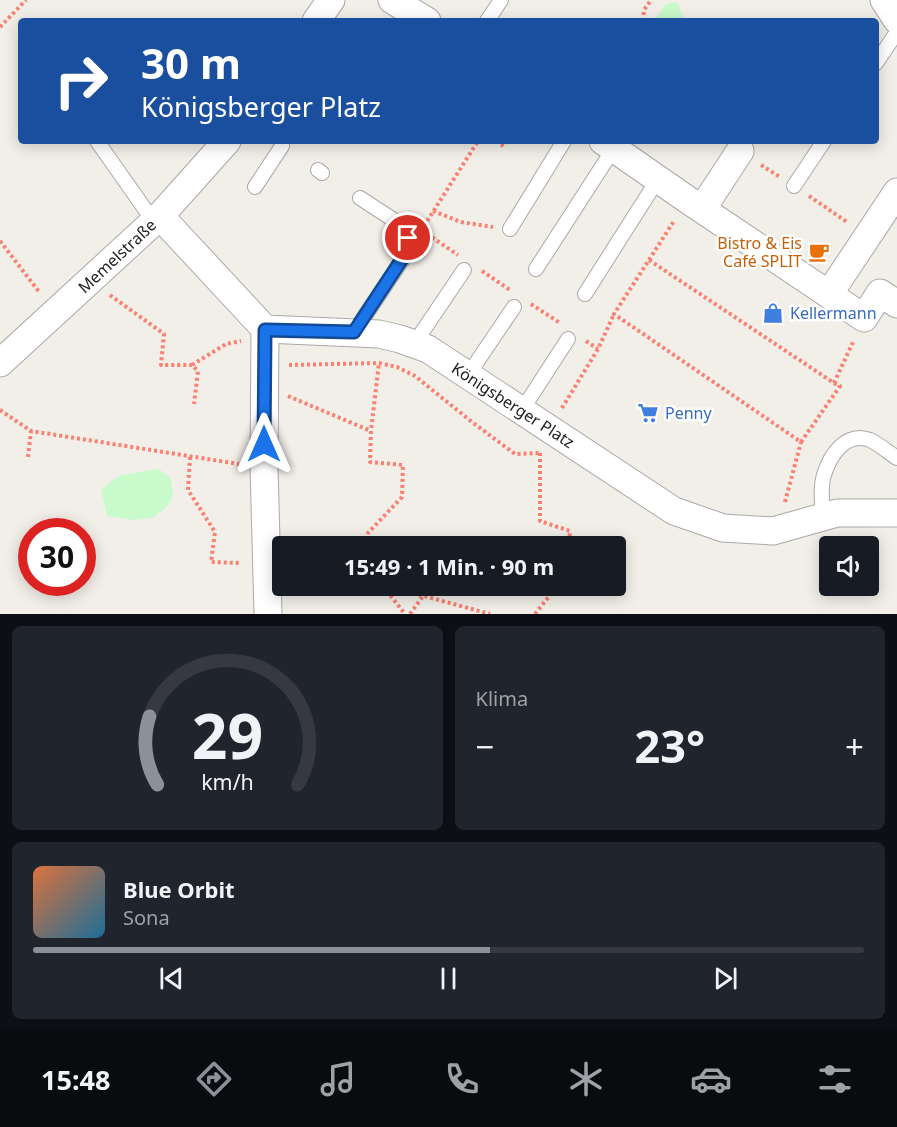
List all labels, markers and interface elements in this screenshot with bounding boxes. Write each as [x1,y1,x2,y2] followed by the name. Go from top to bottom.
[141,34,241,91] text: 30 m
[42,42,120,120] icon: right
[141,88,381,125] text: Königsberger Platz
[382,212,433,263] pin
[73,214,161,298] street label: Memelstraße
[391,221,424,254] icon: arrive
[717,232,802,272] place label: Bistro & Eis Café SPLIT
[807,240,831,264] cafe icon: Bistro & Eis Café SPLIT
[761,301,785,325] shop icon: Kellermann
[790,302,877,324] place label: Kellermann
[447,357,579,453] street label: Königsberger Platz
[636,401,660,425] supermarket icon: Penny
[665,402,712,424] place label: Penny
[232,412,296,476] position arrow
[18,518,96,596] speed limit sign: 30
[819,536,879,596] map controls
[819,536,879,596] button: sound
[344,551,554,581] text: 15:49 · 1 Min. · 90 m
[476,685,528,712] text: Klima
[192,692,263,777] text: 29
[634,715,705,776] text: 23°
[476,724,494,769] text: −
[845,724,864,769] text: +
[201,767,254,796] text: km/h
[123,874,235,904] text: Blue Orbit
[123,904,170,931] text: Sona
[155,962,188,995] icon: previous
[432,962,465,995] icon: pause
[709,962,742,995] icon: next
[193,1058,235,1100] icon: directions
[317,1058,359,1100] icon: music
[441,1058,483,1100] icon: phone
[565,1058,607,1100] icon: climate
[690,1058,732,1100] icon: car
[814,1058,856,1100] icon: filters
[41,1061,110,1098] text: 15:48

